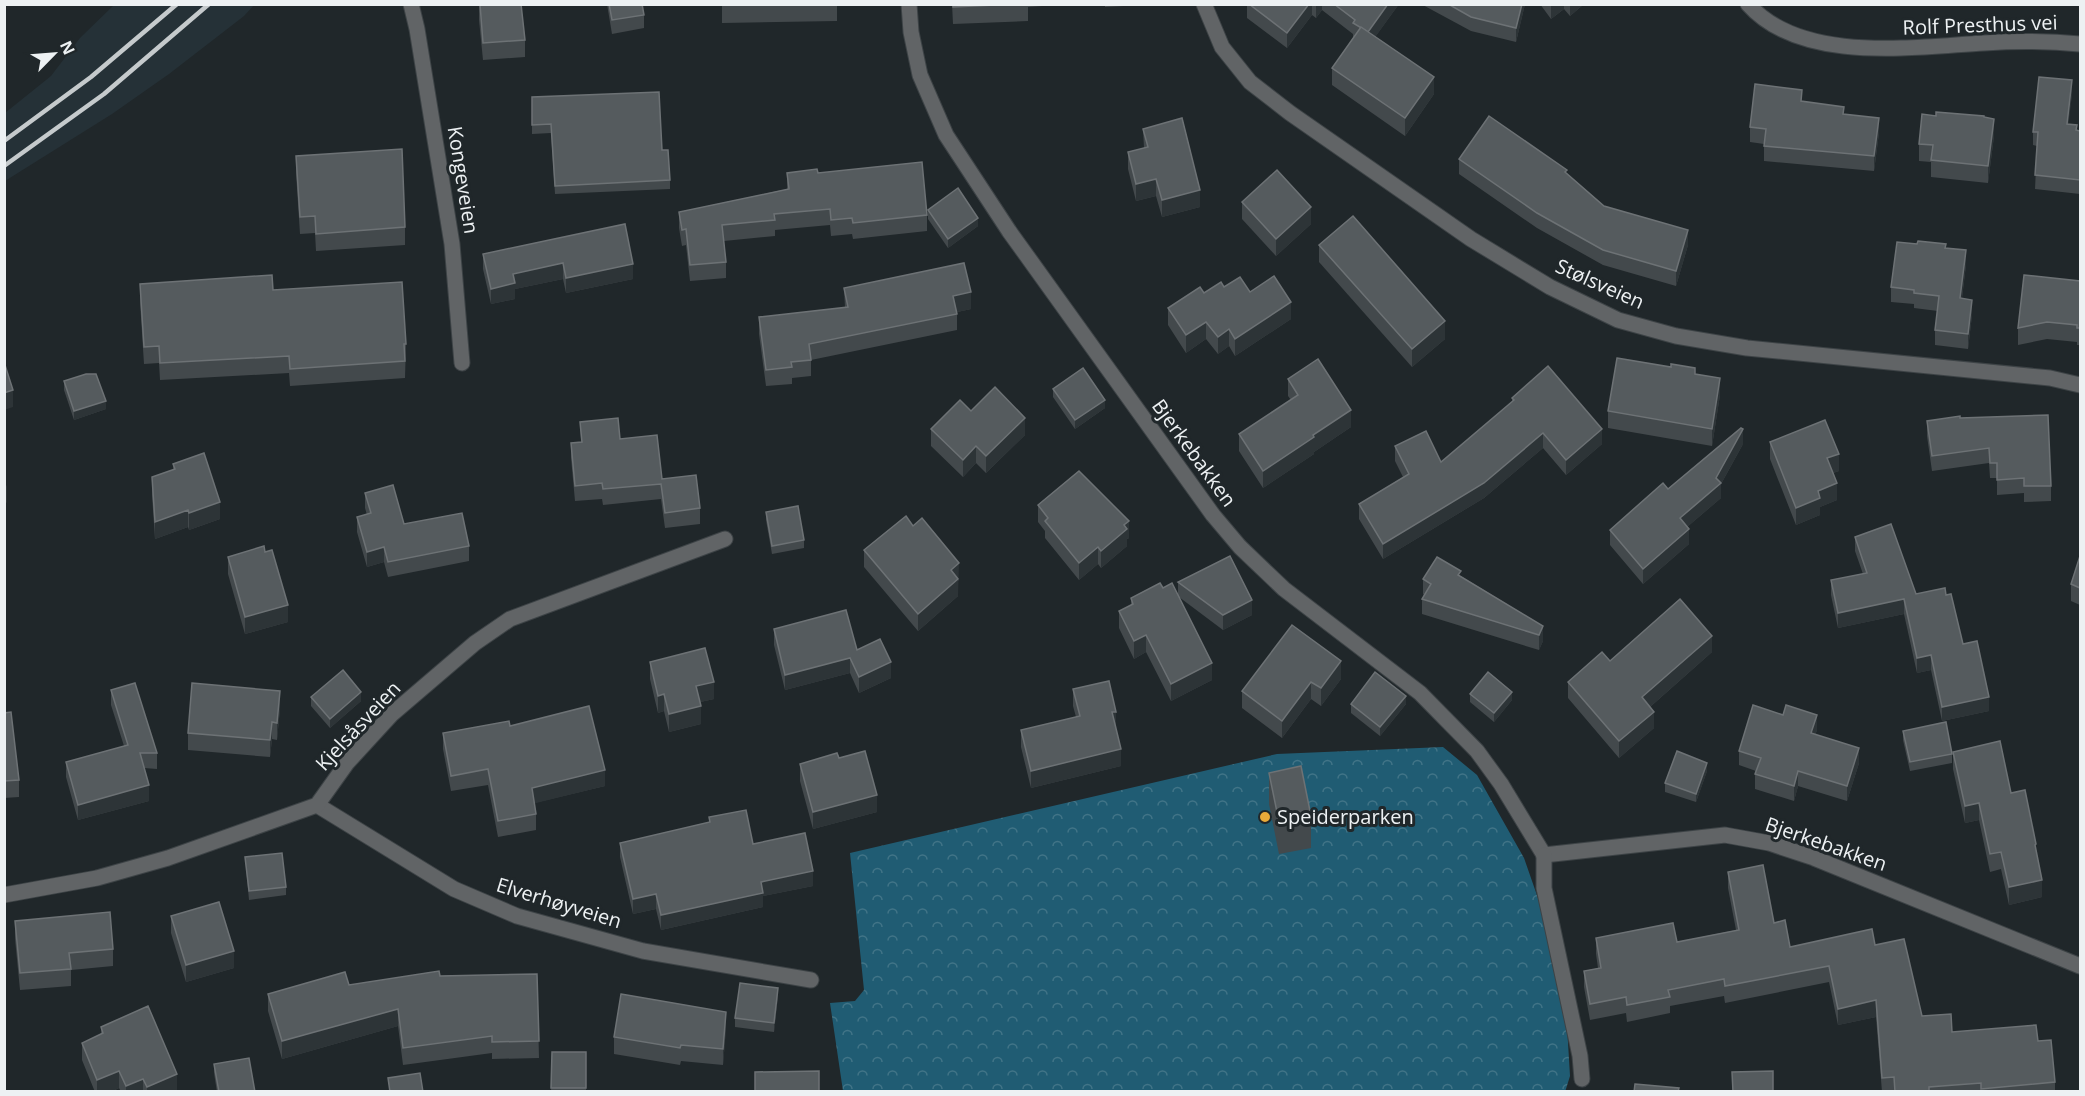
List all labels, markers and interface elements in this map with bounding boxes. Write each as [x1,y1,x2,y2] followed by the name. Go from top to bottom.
[1902,8,2058,41] street label: Rolf Presthus vei
[24,24,84,84] north arrow
[55,37,80,58] text: N
[442,124,485,236] street label: Kongeveien
[1552,252,1649,315] street label: Stølsveien
[1146,393,1243,512] street label: Bjerkebakken
[309,675,406,776] street label: Kjelsåsveien
[1277,803,1414,830] place label: Speiderparken
[1258,810,1272,824] marker: Speiderparken
[1762,810,1891,877] street label: Bjerkebakken
[493,871,625,934] street label: Elverhøyveien

